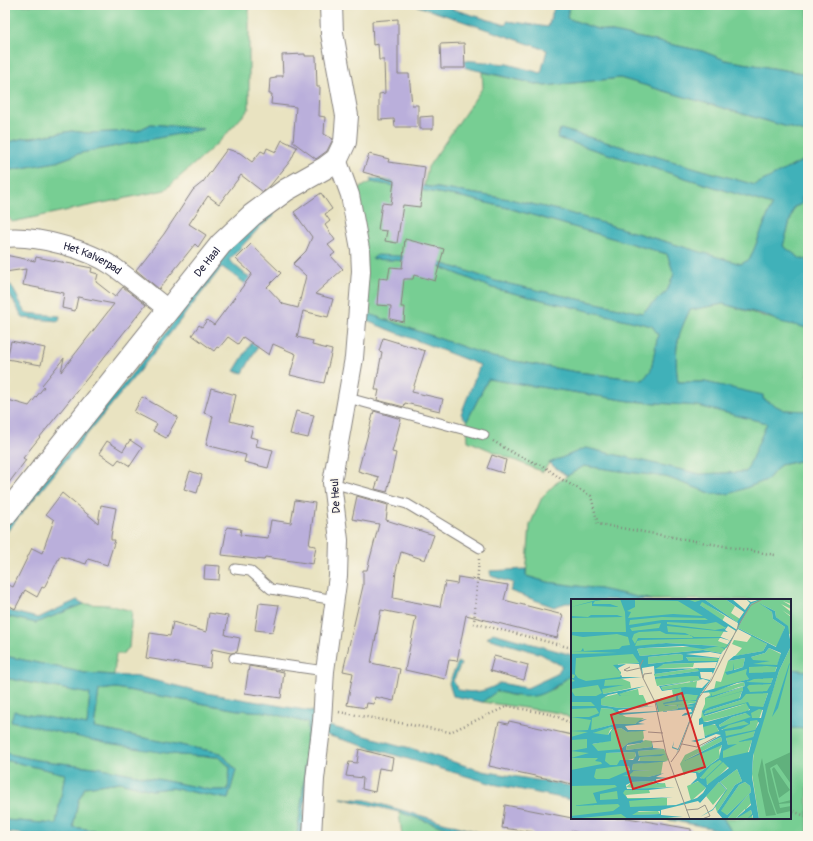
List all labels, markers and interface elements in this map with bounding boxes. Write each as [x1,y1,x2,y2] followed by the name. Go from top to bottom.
[62,239,124,277] street label: Het Kalverpad
[191,244,223,280] street label: De Haal
[328,478,343,514] street label: De Heul
[571,599,791,819] inset map

